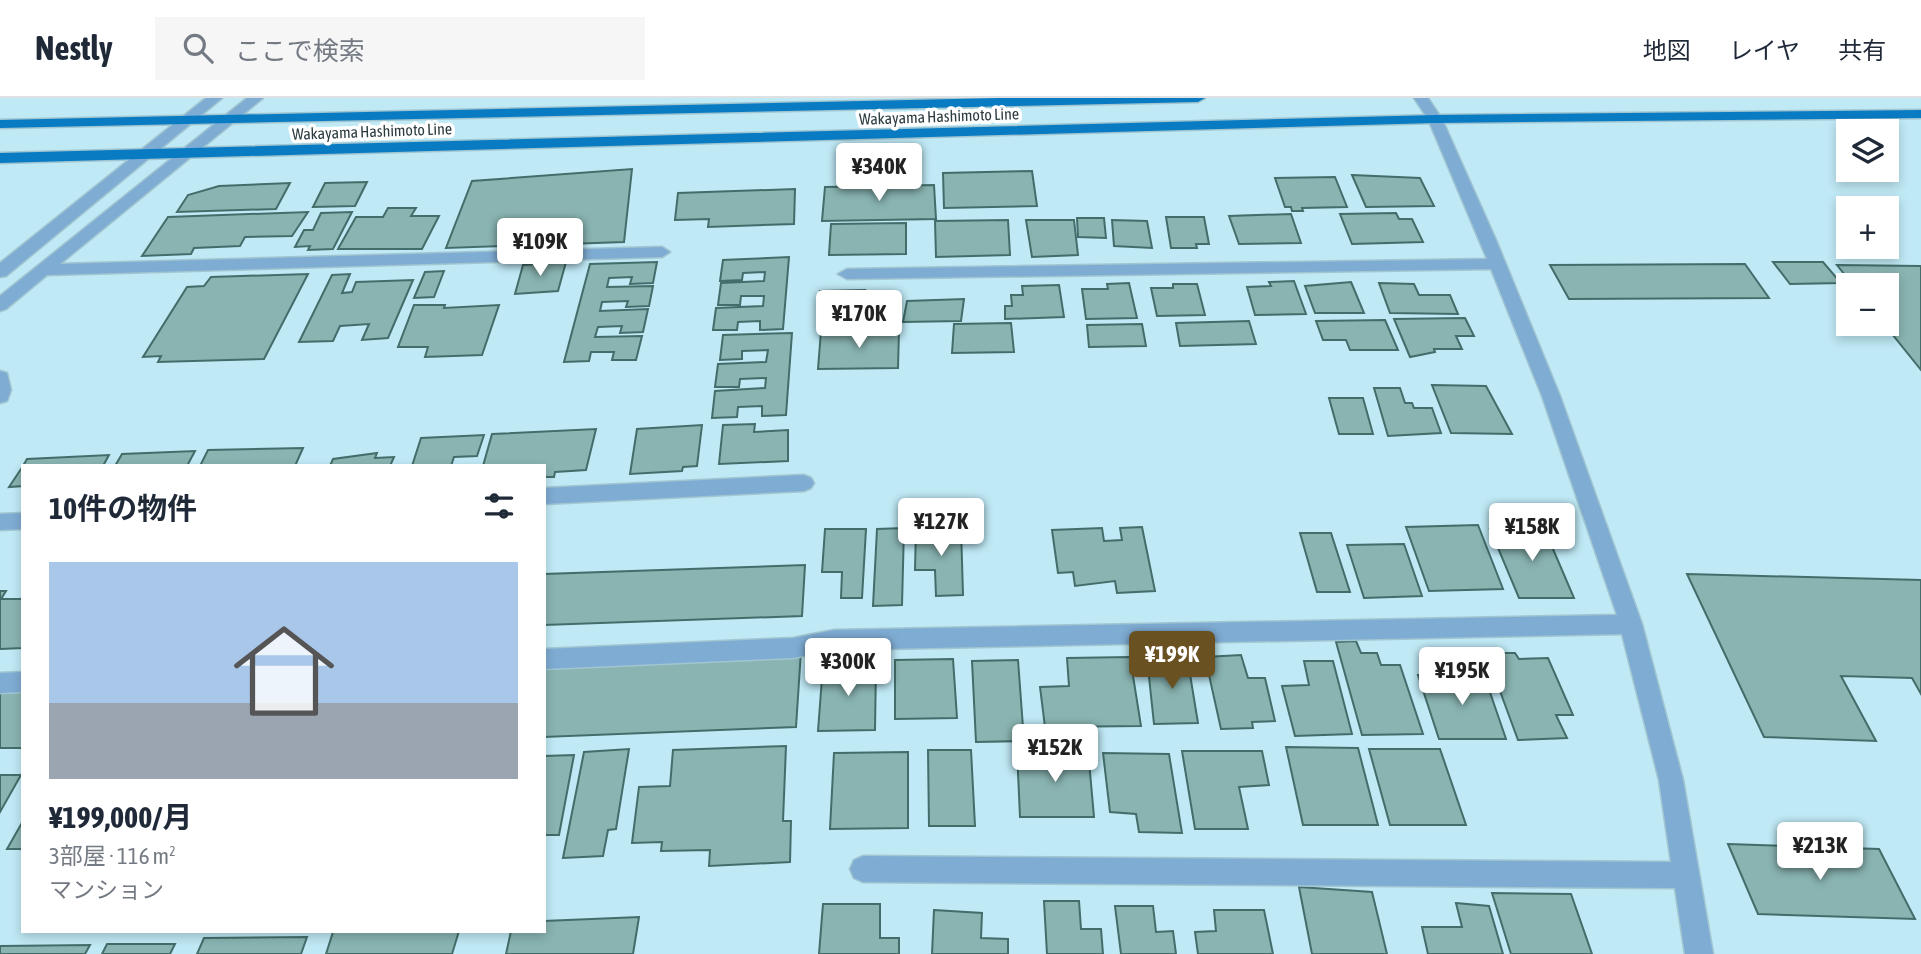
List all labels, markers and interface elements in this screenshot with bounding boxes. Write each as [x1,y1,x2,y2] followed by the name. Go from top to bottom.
[155,17,645,80] search box
[35,29,113,67] text: Nestly
[179,29,217,67] icon: search
[235,36,365,66] text: ここで検索
[1643,37,1691,64] text: 地図
[1729,37,1800,64] text: レイヤ
[1838,37,1886,64] text: 共有
[859,104,1019,129] street label: Wakayama Hashimoto Line
[292,119,452,144] street label: Wakayama Hashimoto Line
[1836,119,1899,336] map controls
[1836,119,1899,182] button: layers
[830,144,928,203] pin: ¥340K
[852,153,906,179] text: ¥340K
[1836,196,1899,259] button: +
[491,218,589,278] pin: ¥109K
[513,228,567,254] text: ¥109K
[1836,273,1899,336] button: −
[810,290,908,350] pin: ¥170K
[832,300,886,326] text: ¥170K
[480,487,518,525] icon: filters
[49,491,197,525] text: 10件の物件
[892,498,990,558] pin: ¥127K
[1483,504,1581,563] pin: ¥158K
[914,508,968,534] text: ¥127K
[1505,513,1559,539] text: ¥158K
[221,608,347,734] icon: home
[1123,632,1221,691] pin: ¥199K
[799,638,897,698] pin: ¥300K
[1145,641,1199,667] text: ¥199K
[821,648,875,674] text: ¥300K
[1413,648,1511,707] pin: ¥195K
[1435,657,1489,683] text: ¥195K
[1006,724,1104,784] pin: ¥152K
[1028,734,1082,760] text: ¥152K
[49,800,192,834] text: ¥199,000/月
[1771,822,1869,882] pin: ¥213K
[1793,832,1847,858] text: ¥213K
[49,843,176,869] text: 3部屋 · 116 m²
[49,877,164,903] text: マンション

